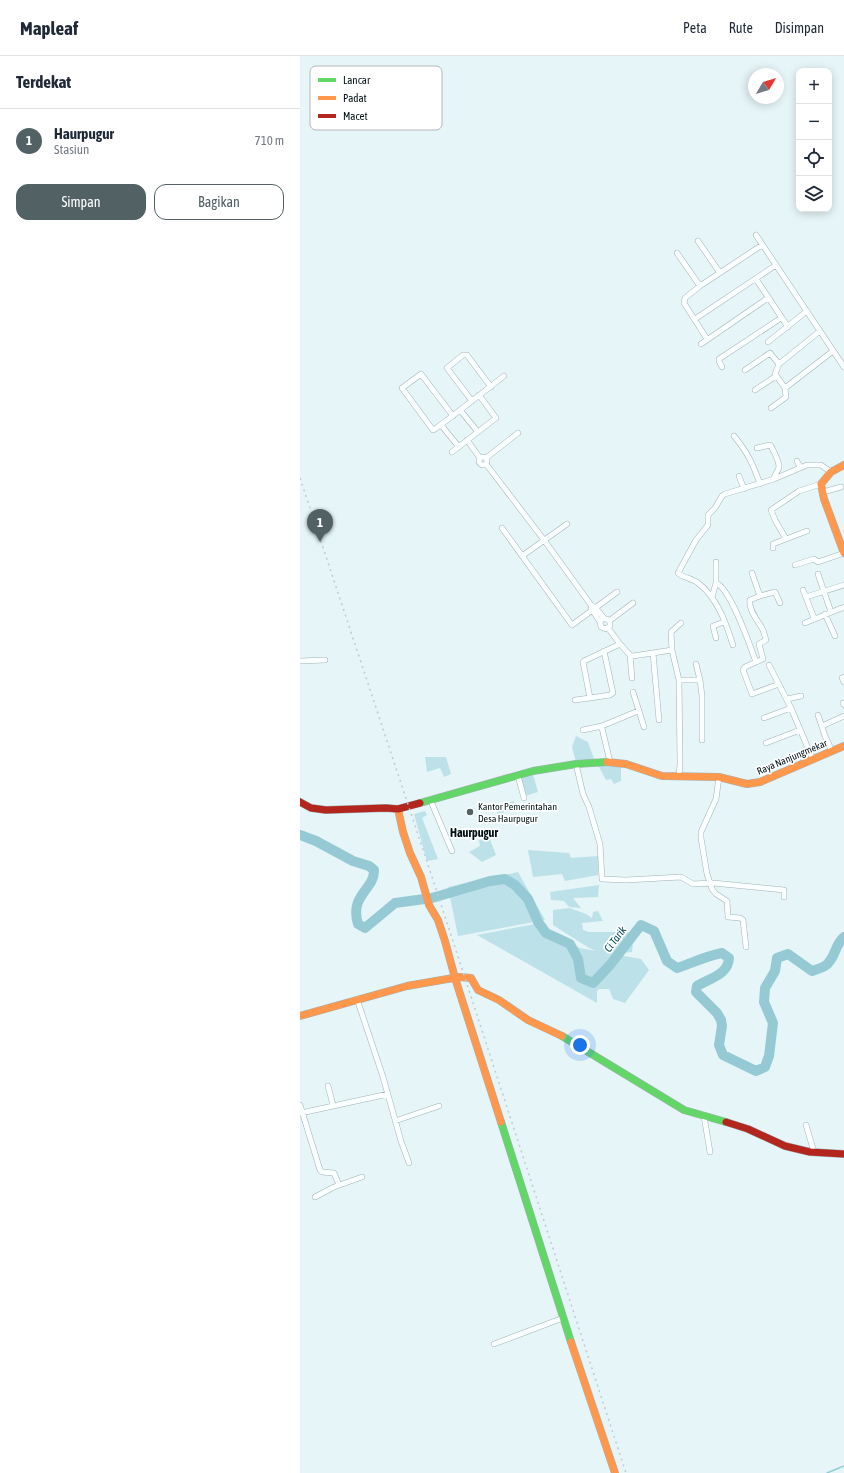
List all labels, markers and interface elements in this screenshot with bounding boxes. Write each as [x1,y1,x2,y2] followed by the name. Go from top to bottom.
[20,17,78,39] text: Mapleaf
[683,20,707,36] text: Peta
[729,20,753,36] text: Rute
[775,20,824,36] text: Disimpan
[310,66,442,130] legend
[748,68,784,104] north arrow
[796,68,832,212] map controls
[796,68,832,104] button: +
[16,72,71,92] text: Terdekat
[343,74,371,86] text: Lancar
[343,92,367,104] text: Padat
[796,104,832,140] button: −
[343,110,368,122] text: Macet
[54,125,114,142] text: Haurpugur
[26,133,32,148] text: 1
[255,133,284,148] text: 710 m
[796,140,832,176] button: locate
[54,142,89,157] text: Stasiun
[796,176,832,212] button: layers
[16,184,146,220] button: Simpan
[154,184,284,220] button: Bagikan
[307,509,333,542] pin: 1
[755,737,830,777] street label: Raya Nanjungmekar
[478,801,557,824] place label: Kantor Pemerintahan Desa Haurpugur
[465,807,475,817] marker: Kantor Pemerintahan Desa Haurpugur
[450,826,498,840] district label: Haurpugur
[602,924,629,954] water label: Ci Tarik
[570,1035,590,1055] your location

